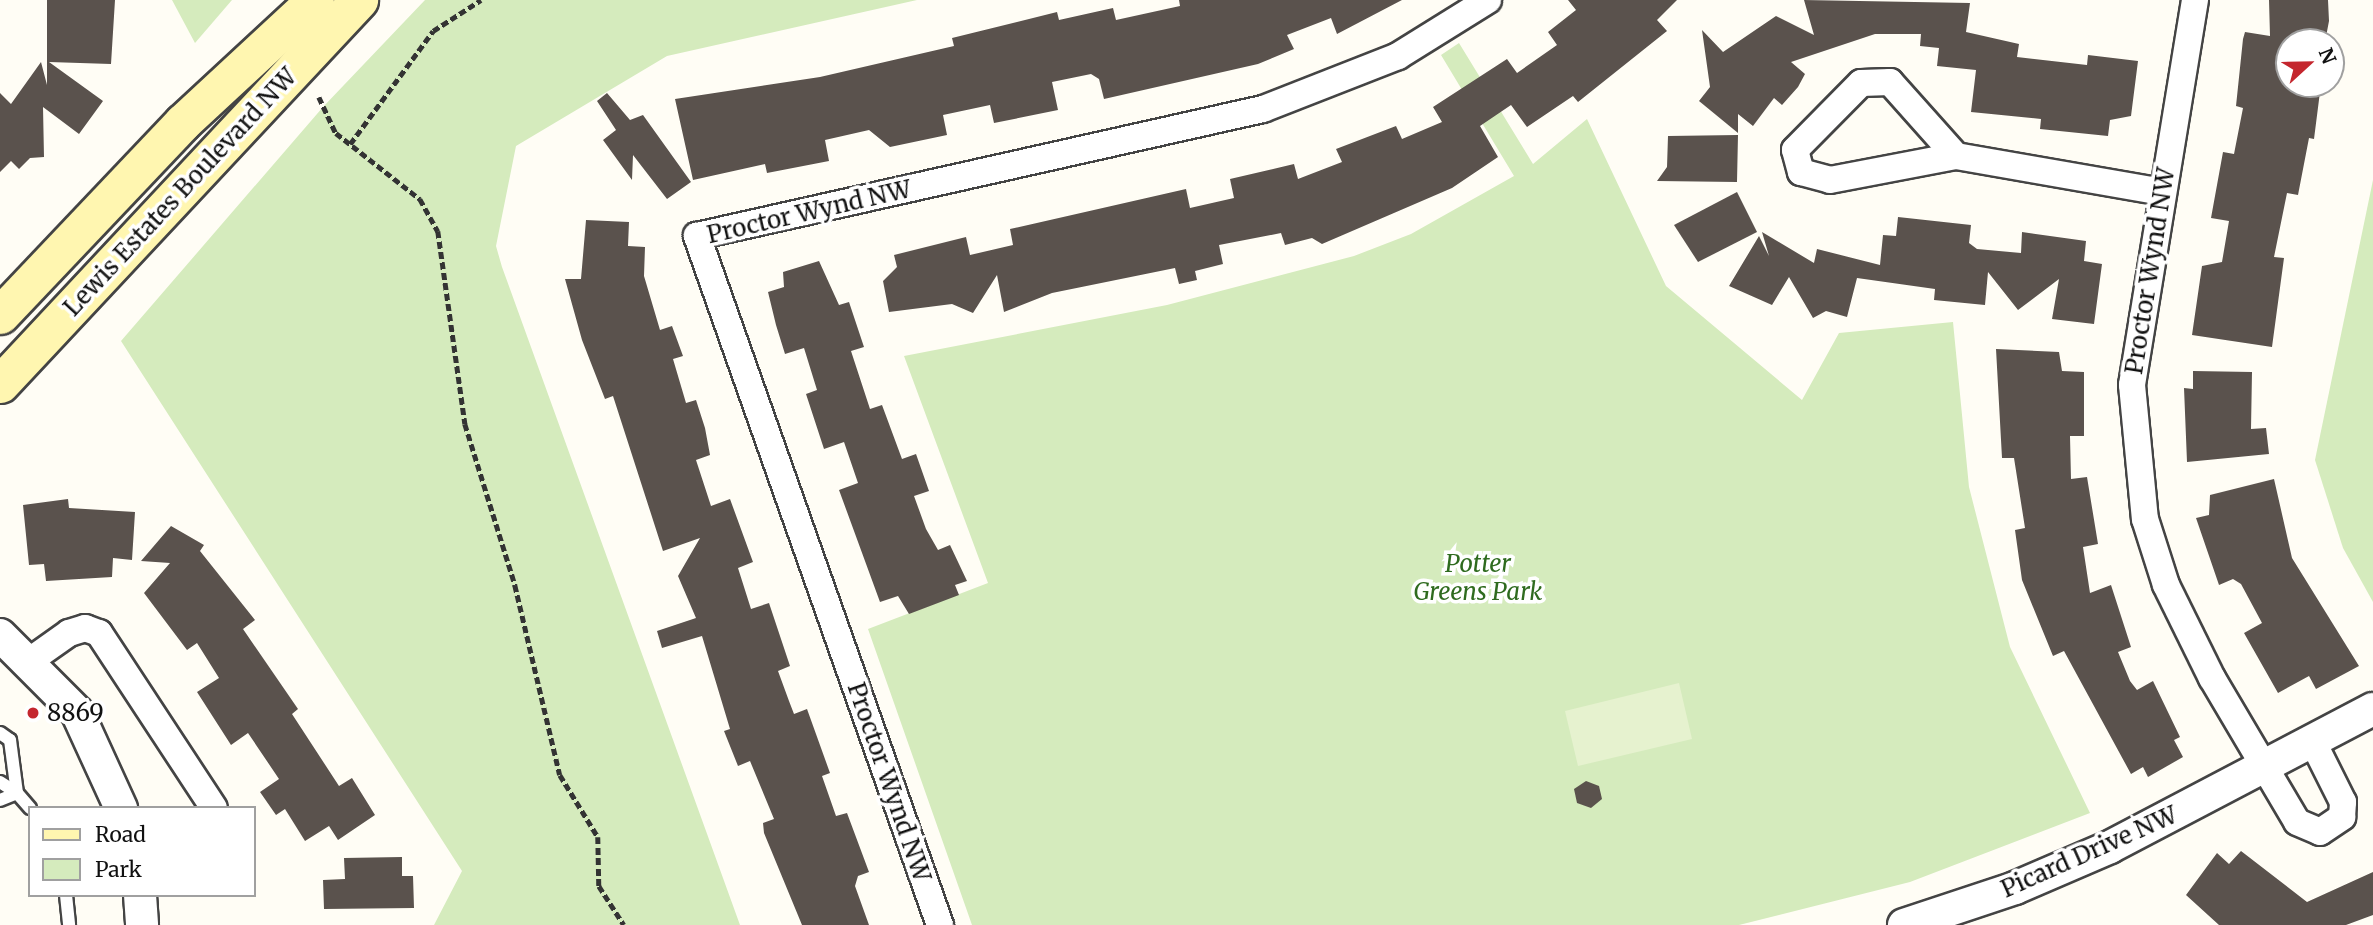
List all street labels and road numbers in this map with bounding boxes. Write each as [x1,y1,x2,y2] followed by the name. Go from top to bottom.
[58,62,302,322] street label: Lewis Estates Boulevard NW
[2119,166,2181,376] street label: Proctor Wynd NW
[704,175,914,249] street label: Proctor Wynd NW
[841,679,937,885] street label: Proctor Wynd NW
[1997,800,2181,904] street label: Picard Drive NW

